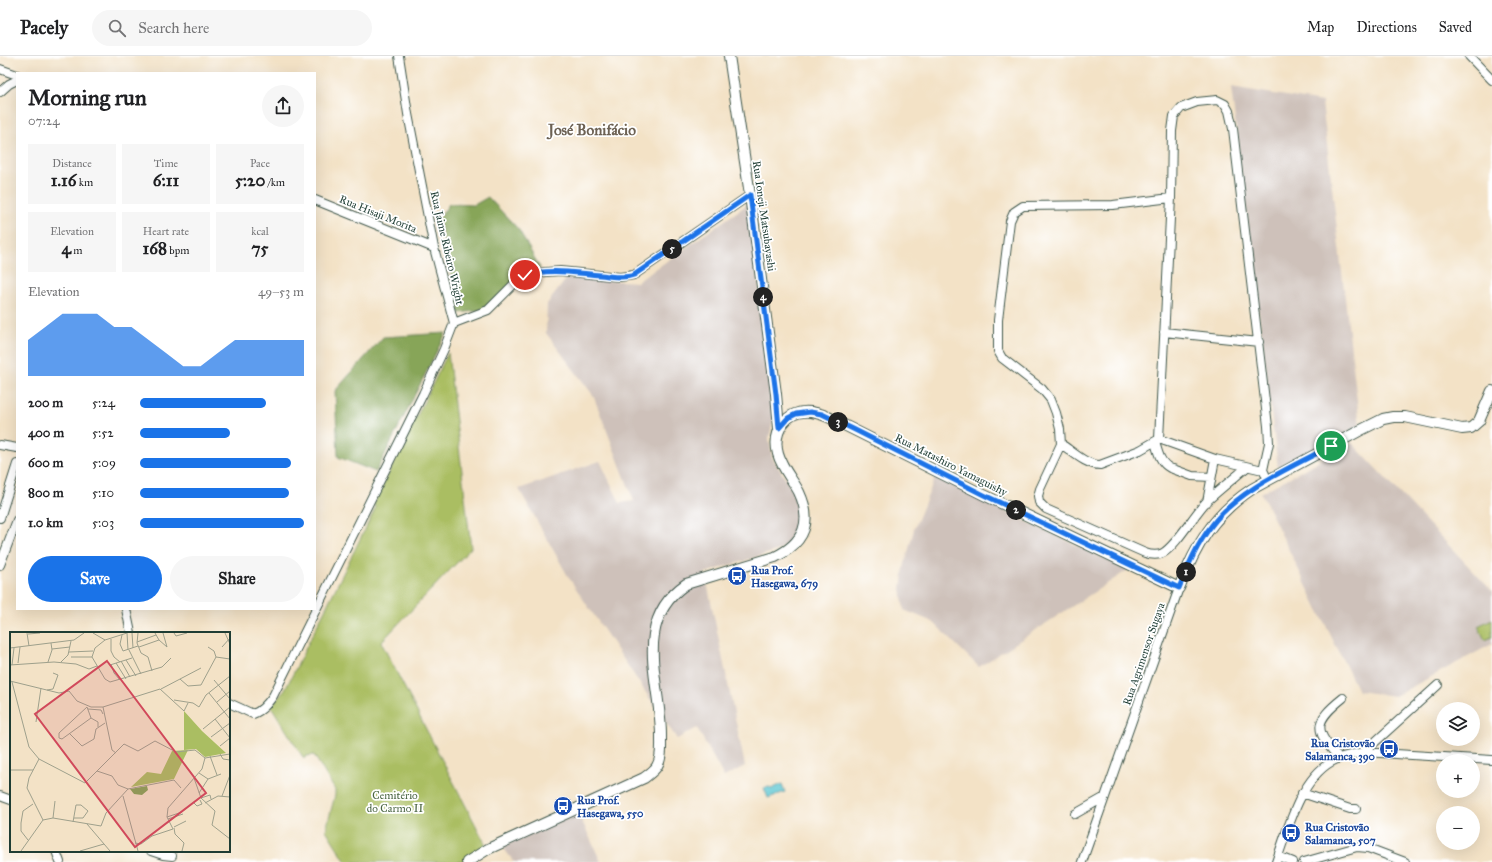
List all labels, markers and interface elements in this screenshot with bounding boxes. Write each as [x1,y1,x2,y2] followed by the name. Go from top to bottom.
[92,10,372,46] search box
[20,16,68,39] text: Pacely
[106,17,128,39] icon: search
[138,19,209,37] text: Search here
[1307,19,1334,36] text: Map
[1356,19,1417,36] text: Directions
[1439,19,1472,36] text: Saved
[28,84,147,111] text: Morning run
[262,85,304,127] button: share
[28,113,59,129] text: 07:24
[546,121,636,140] district label: José Bonifácio
[52,157,92,170] text: Distance
[154,157,178,170] text: Time
[250,157,270,170] text: Pace
[750,160,778,272] street label: Rua Ioneji Matsubayashi
[51,170,76,191] text: 1.16
[153,170,179,191] text: 6:11
[235,170,265,191] text: 5:20
[76,176,93,189] text: km
[265,176,285,189] text: /km
[427,190,466,307] street label: Rua Jaime Ribeiro Wright
[337,193,419,236] street label: Rua Hisaji Morita
[50,225,94,238] text: Elevation
[143,225,189,238] text: Heart rate
[251,225,269,238] text: kcal
[61,238,71,259] text: 4
[143,238,167,259] text: 168
[252,238,268,259] text: 75
[662,239,682,259] pin: 5
[669,242,675,255] text: 5
[71,244,83,257] text: m
[167,244,189,257] text: bpm
[508,258,542,292] pin
[514,264,536,286] icon: check
[28,284,80,300] text: Elevation
[258,284,304,300] text: 49–53 m
[753,287,773,307] pin: 4
[760,290,766,303] text: 4
[28,395,63,411] text: 200 m
[92,395,115,411] text: 5:24
[828,412,848,432] pin: 3
[836,415,840,428] text: 3
[28,425,64,441] text: 400 m
[92,425,114,441] text: 5:52
[1314,429,1348,463] pin
[893,431,1010,499] street label: Rua Matashiro Yamaguishy
[1320,435,1342,457] icon: arrive
[28,455,64,471] text: 600 m
[92,455,116,471] text: 5:09
[28,485,64,501] text: 800 m
[92,485,114,501] text: 5:10
[1006,500,1026,520] pin: 2
[1013,503,1019,516] text: 2
[28,515,63,531] text: 1.0 km
[92,515,114,531] text: 5:03
[28,556,162,602] button: Save
[170,556,304,602] button: Share
[1176,562,1196,582] pin: 1
[751,564,818,591] place label: Rua Prof. Hasegawa, 679
[726,565,748,587] bus stop icon: Rua Prof. Hasegawa, 679
[1184,565,1188,578] text: 1
[1120,601,1168,707] street label: Rua Agrimensor Sugaya
[10,632,230,852] inset map
[1436,702,1480,850] map controls
[1436,702,1480,746] button: layers
[1305,737,1376,764] place label: Rua Cristovão Salamanca, 390
[1378,738,1400,760] bus stop icon: Rua Cristovão Salamanca, 390
[1436,754,1480,798] button: +
[367,789,423,815] park label: Cemitério do Carmo II
[577,794,644,820] place label: Rua Prof. Hasegawa, 550
[552,795,574,817] bus stop icon: Rua Prof. Hasegawa, 550
[1436,806,1480,850] button: −
[1305,821,1376,847] place label: Rua Cristovão Salamanca, 507
[1280,822,1302,844] bus stop icon: Rua Cristovão Salamanca, 507

